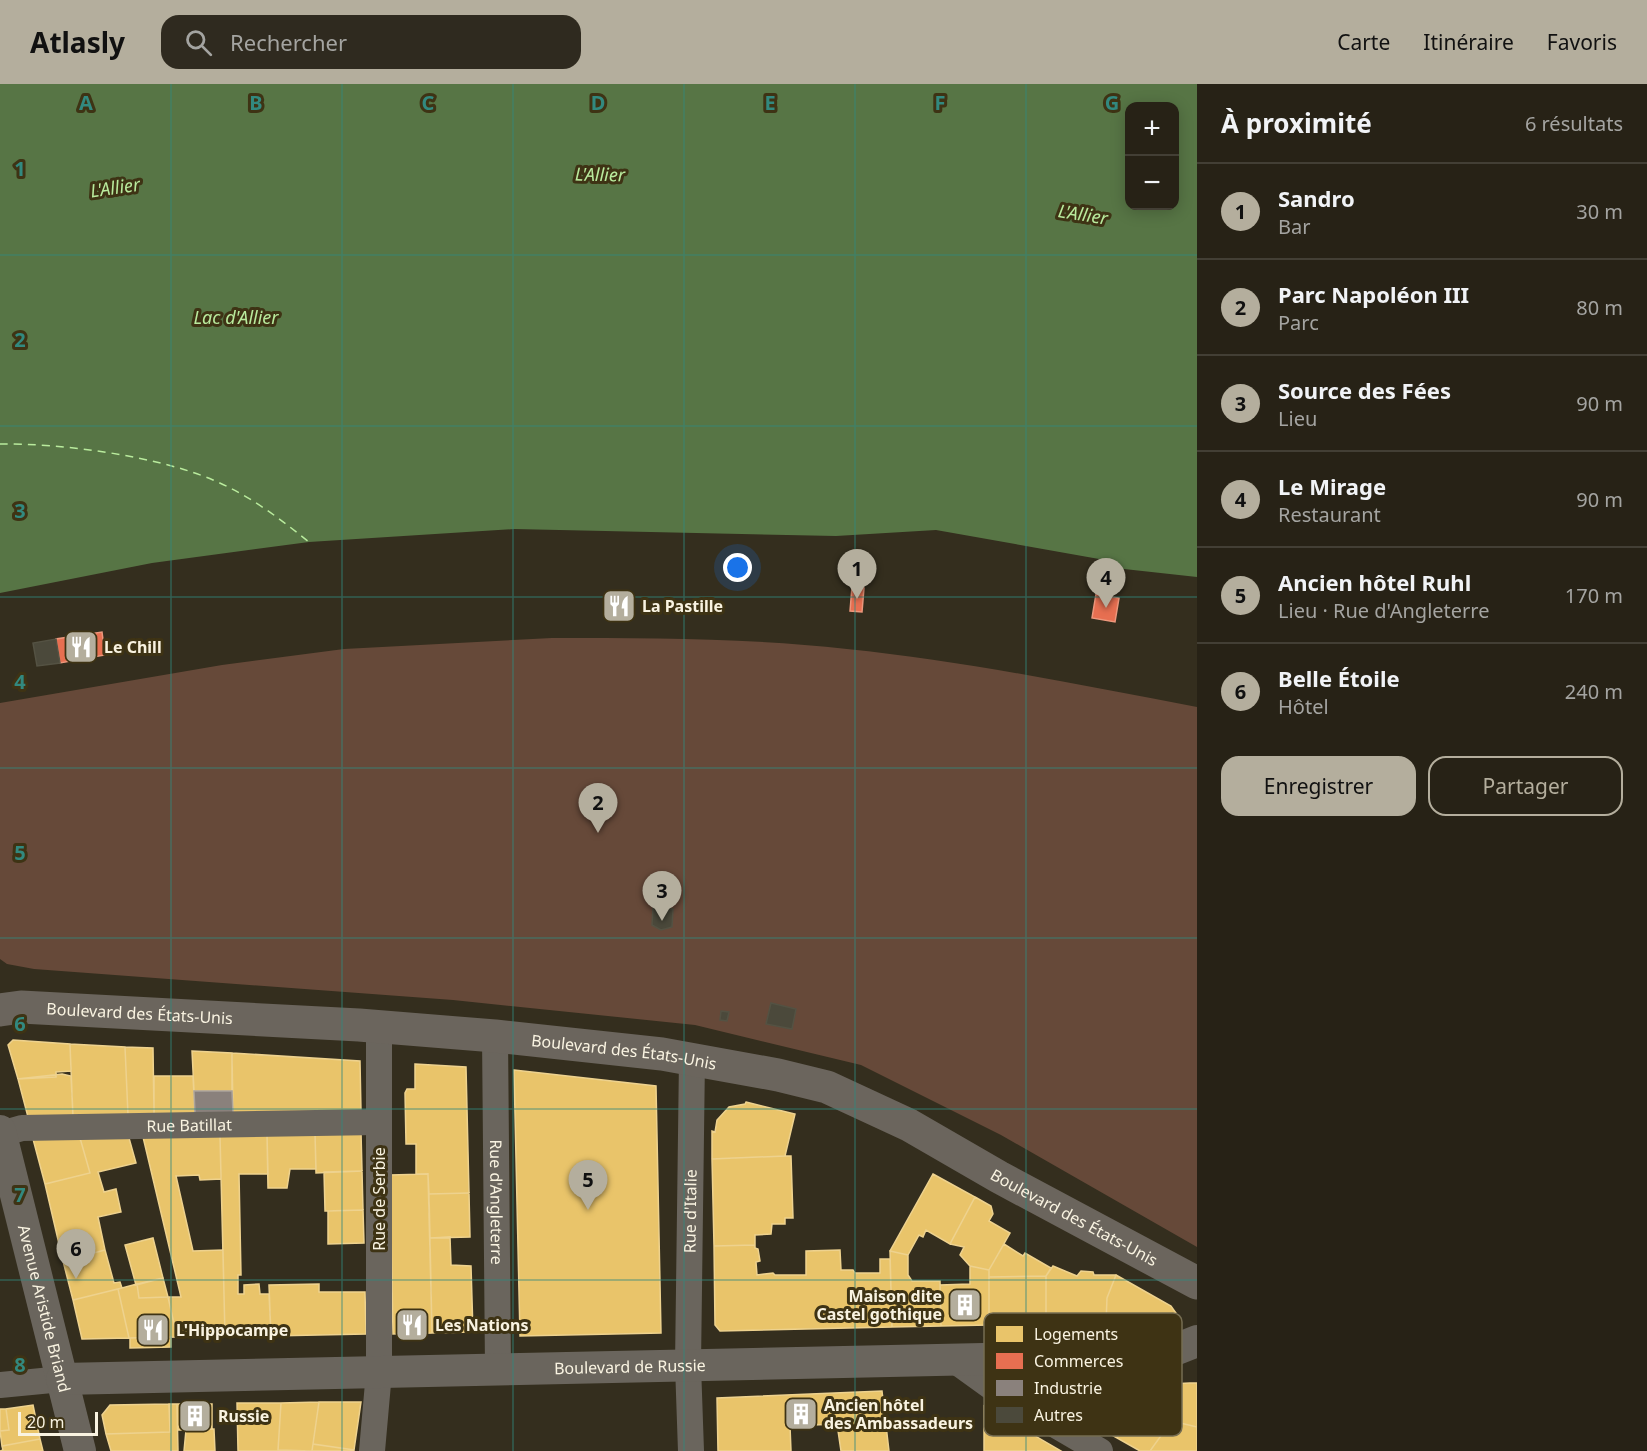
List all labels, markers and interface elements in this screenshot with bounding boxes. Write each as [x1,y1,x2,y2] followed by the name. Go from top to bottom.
[161,15,581,69] search box
[30,23,125,61] text: Atlasly
[182,26,215,59] icon: search
[230,27,347,57] text: Rechercher
[1337,28,1390,56] text: Carte
[1423,28,1514,56] text: Itinéraire
[1547,28,1617,56] text: Favoris
[79,89,93,116] text: A
[249,89,263,116] text: B
[422,89,435,116] text: C
[591,89,605,116] text: D
[764,89,776,116] text: E
[935,89,945,116] text: F
[1105,89,1119,116] text: G
[1125,102,1179,210] map controls
[1125,102,1179,156] button: +
[1221,105,1372,141] text: À proximité
[1525,110,1623,137] text: 6 résultats
[14,155,26,182] text: 1
[1125,156,1179,210] button: −
[575,162,626,186] water label: L'Allier
[89,172,142,202] water label: L'Allier
[1278,183,1355,213] text: Sandro
[1056,198,1110,230] water label: L'Allier
[1235,198,1246,225] text: 1
[1576,198,1623,225] text: 30 m
[1278,213,1310,240] text: Bar
[1278,279,1469,309] text: Parc Napoléon III
[1235,294,1246,321] text: 2
[1576,294,1623,321] text: 80 m
[194,305,279,329] water label: Lac d'Allier
[1278,309,1319,336] text: Parc
[14,326,26,353] text: 2
[1278,375,1451,405] text: Source des Fées
[1235,390,1246,417] text: 3
[1576,390,1623,417] text: 90 m
[1278,405,1317,432] text: Lieu
[1278,471,1386,501] text: Le Mirage
[1235,486,1246,513] text: 4
[1576,486,1623,513] text: 90 m
[14,497,26,524] text: 3
[1278,501,1381,528] text: Restaurant
[838,550,876,599] pin: 1
[723,553,752,582] your location
[1086,558,1126,608] pin: 4
[1278,567,1471,597] text: Ancien hôtel Ruhl
[1235,582,1246,609] text: 5
[1565,582,1623,609] text: 170 m
[601,588,637,624] restaurant icon: La Pastille
[642,595,723,617] place label: La Pastille
[1278,597,1490,624] text: Lieu · Rue d'Angleterre
[63,629,99,665] restaurant icon: Le Chill
[104,636,162,658] place label: Le Chill
[1278,663,1400,693] text: Belle Étoile
[14,668,26,695] text: 4
[1235,678,1246,705] text: 6
[1565,678,1623,705] text: 240 m
[1278,693,1329,720] text: Hôtel
[1221,756,1416,816] button: Enregistrer
[1428,756,1623,816] button: Partager
[578,784,618,833] pin: 2
[14,839,26,866] text: 5
[642,872,682,921] pin: 3
[46,997,233,1029] street label: Boulevard des États-Unis
[14,1010,26,1037] text: 6
[530,1029,718,1075] street label: Boulevard des États-Unis
[146,1113,232,1137] street label: Rue Batillat
[485,1139,508,1265] street label: Rue d'Angleterre
[368,1147,390,1251] street label: Rue de Serbie
[568,1160,608,1210] pin: 5
[986,1163,1162,1271] street label: Boulevard des États-Unis
[678,1169,702,1253] street label: Rue d'Italie
[14,1181,26,1208] text: 7
[13,1222,76,1395] street label: Avenue Aristide Briand
[56,1230,96,1279] pin: 6
[816,1285,942,1325] place label: Maison dite Castel gothique
[947,1287,983,1323] building icon: Maison dite Castel gothique
[394,1307,430,1343] restaurant icon: Les Nations
[135,1312,171,1348] restaurant icon: L'Hippocampe
[984,1313,1182,1436] legend
[435,1314,528,1336] place label: Les Nations
[176,1319,288,1341] place label: L'Hippocampe
[1034,1323,1118,1345] text: Logements
[1034,1350,1123,1372] text: Commerces
[14,1351,26,1378] text: 8
[554,1354,706,1379] street label: Boulevard de Russie
[1034,1377,1102,1399] text: Industrie
[824,1394,973,1434] place label: Ancien hôtel des Ambassadeurs
[783,1396,819,1432] building icon: Ancien hôtel des Ambassadeurs
[177,1398,213,1434] building icon: Russie
[1034,1404,1083,1426] text: Autres
[218,1405,269,1427] place label: Russie
[18,1409,98,1436] scale bar
[27,1411,64,1433] text: 20 m

